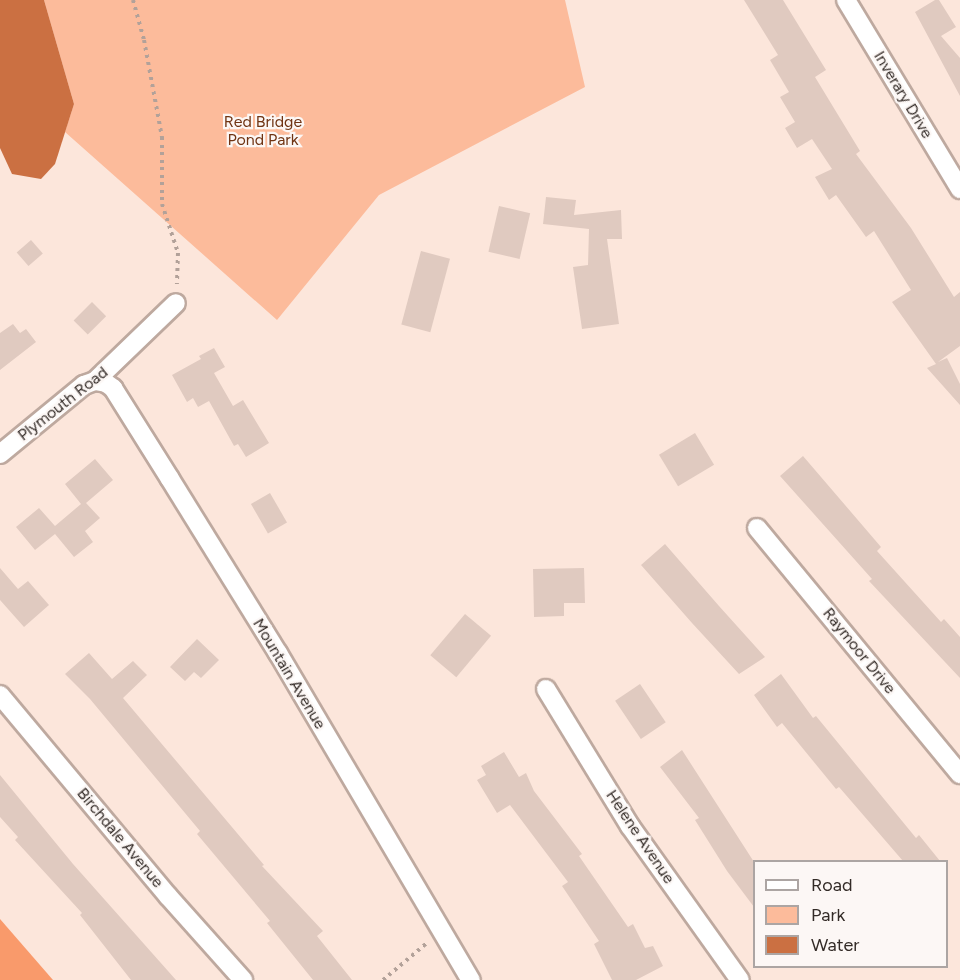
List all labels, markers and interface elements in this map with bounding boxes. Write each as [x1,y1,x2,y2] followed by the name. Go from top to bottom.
[869,48,937,142] street label: Inverary Drive
[224,112,302,150] park label: Red Bridge Pond Park
[14,363,112,445] street label: Plymouth Road
[818,604,900,698] street label: Raymoor Drive
[248,615,330,733] street label: Mountain Avenue
[73,784,167,892] street label: Birchdale Avenue
[602,787,678,887] street label: Helene Avenue
[753,860,948,968] legend
[811,874,852,896] text: Road
[811,904,845,926] text: Park
[811,934,859,956] text: Water

